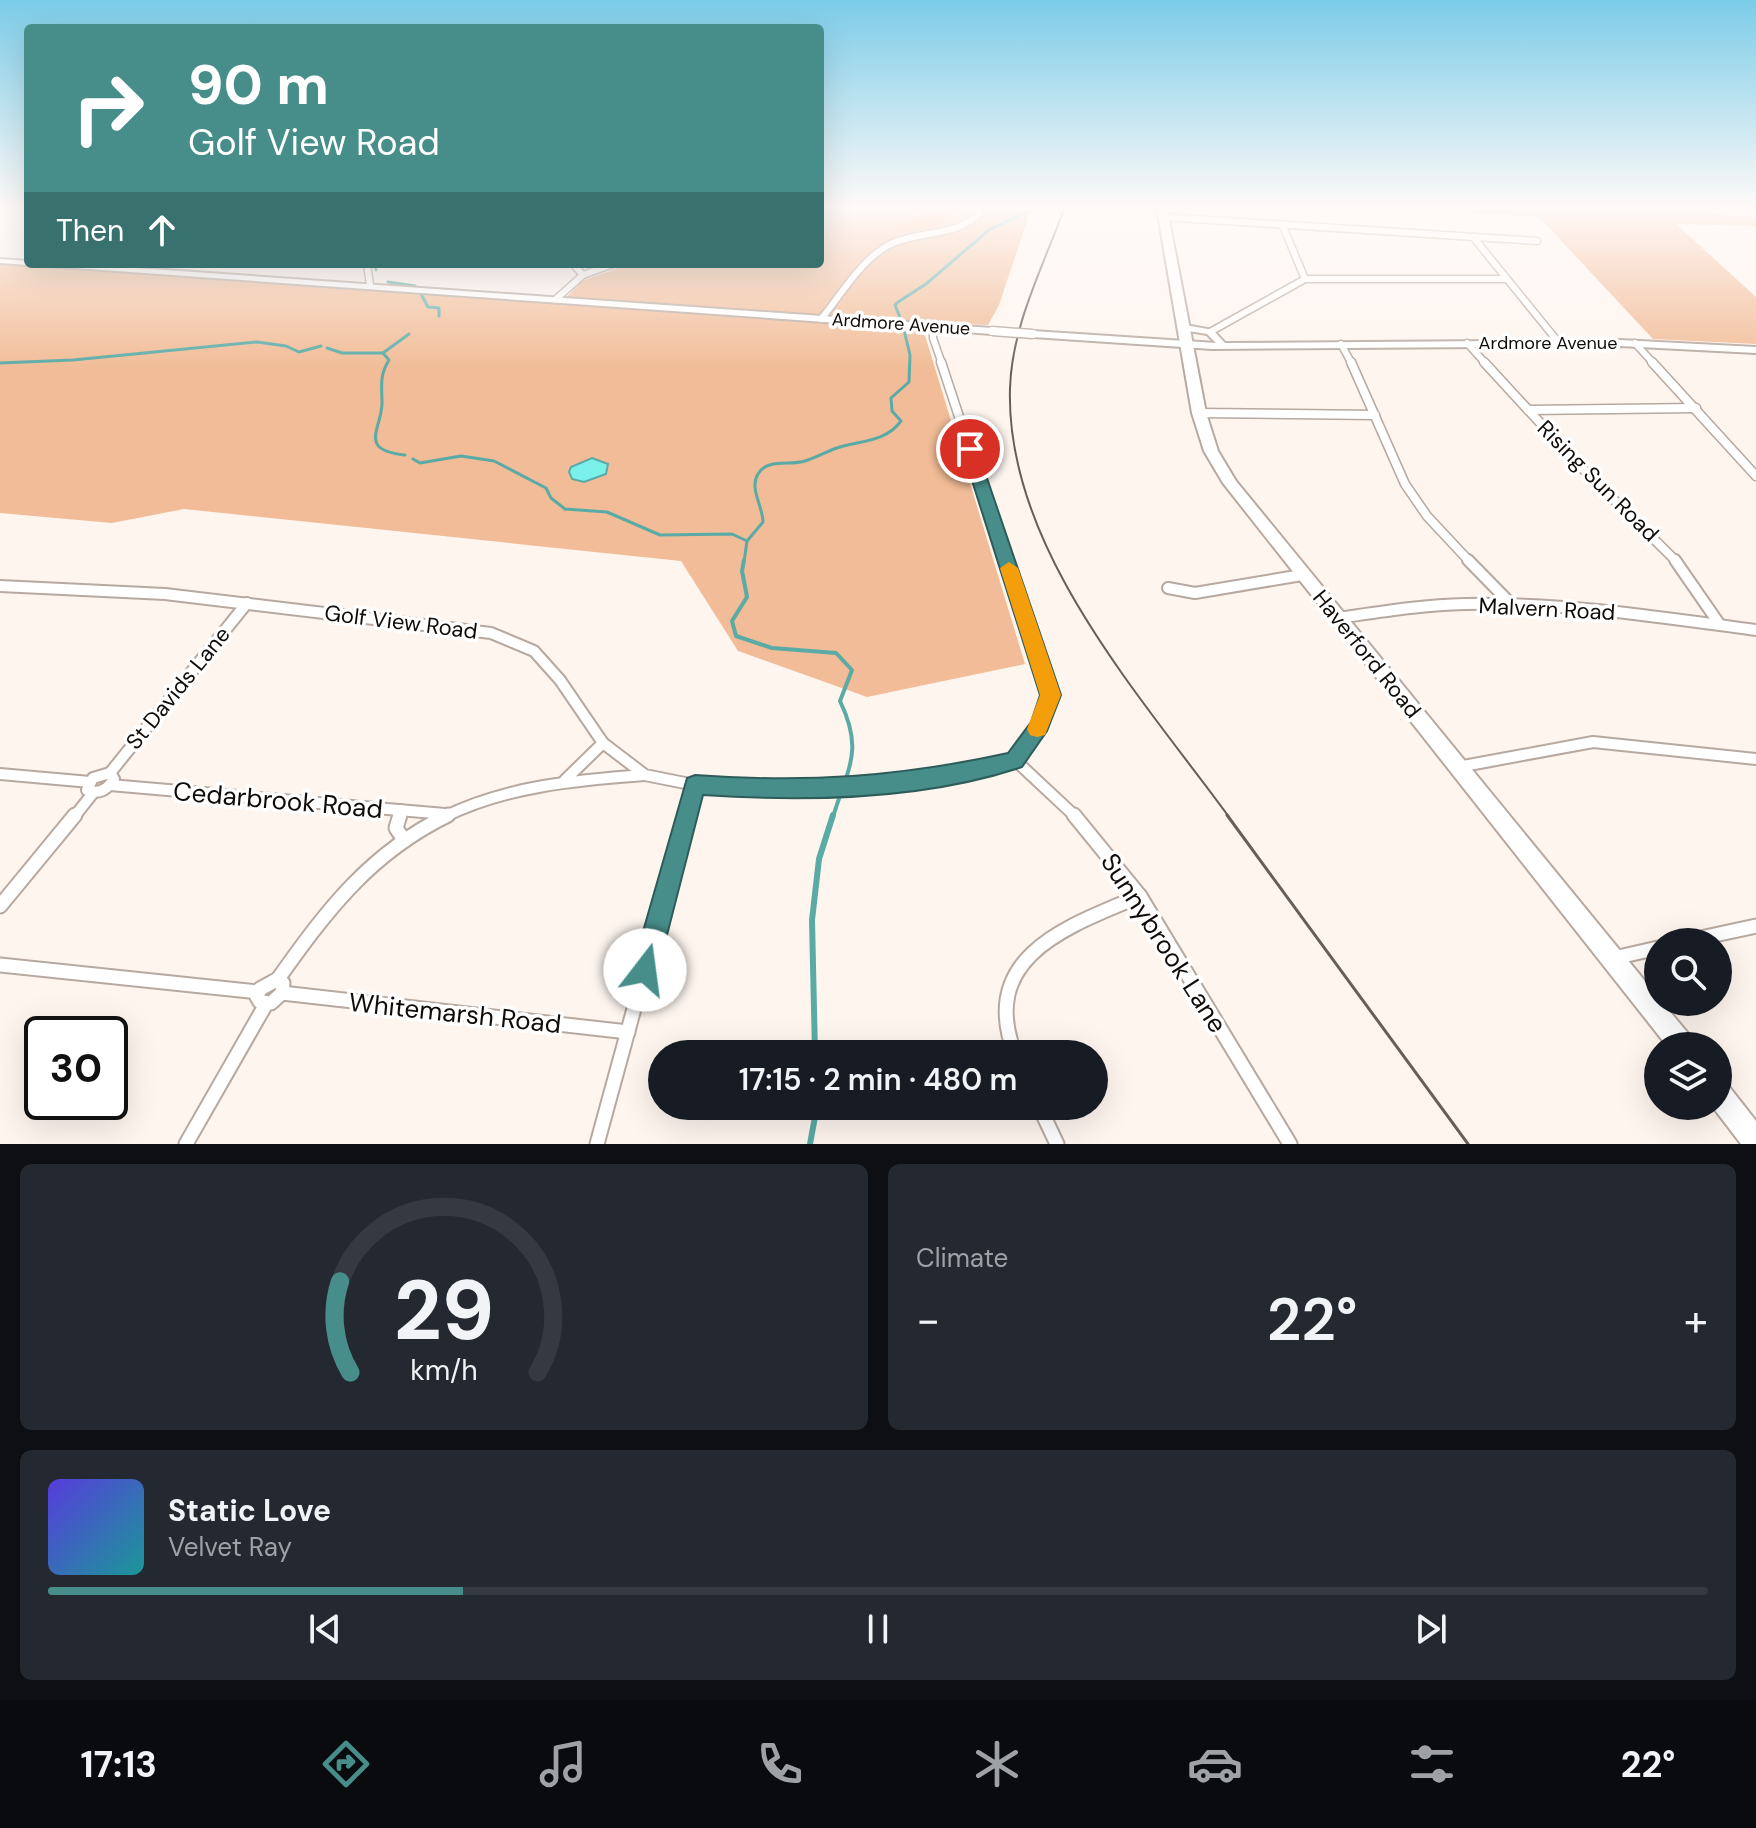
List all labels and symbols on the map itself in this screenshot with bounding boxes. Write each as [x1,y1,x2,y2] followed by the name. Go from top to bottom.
[831,307,971,341] street label: Ardmore Avenue
[1479,331,1617,355] street label: Ardmore Avenue
[1531,414,1665,548] street label: Rising Sun Road
[936,415,1004,483] pin
[1306,584,1428,724] street label: Haverford Road
[1478,591,1616,627] street label: Malvern Road
[323,598,479,646] street label: Golf View Road
[119,621,237,755] street label: St Davids Lane
[172,774,384,826] street label: Cedarbrook Road
[1093,847,1235,1039] street label: Sunnybrook Lane
[603,928,687,1012] position arrow
[347,985,563,1041] street label: Whitemarsh Road
[24,1016,128,1120] speed limit sign: 30

